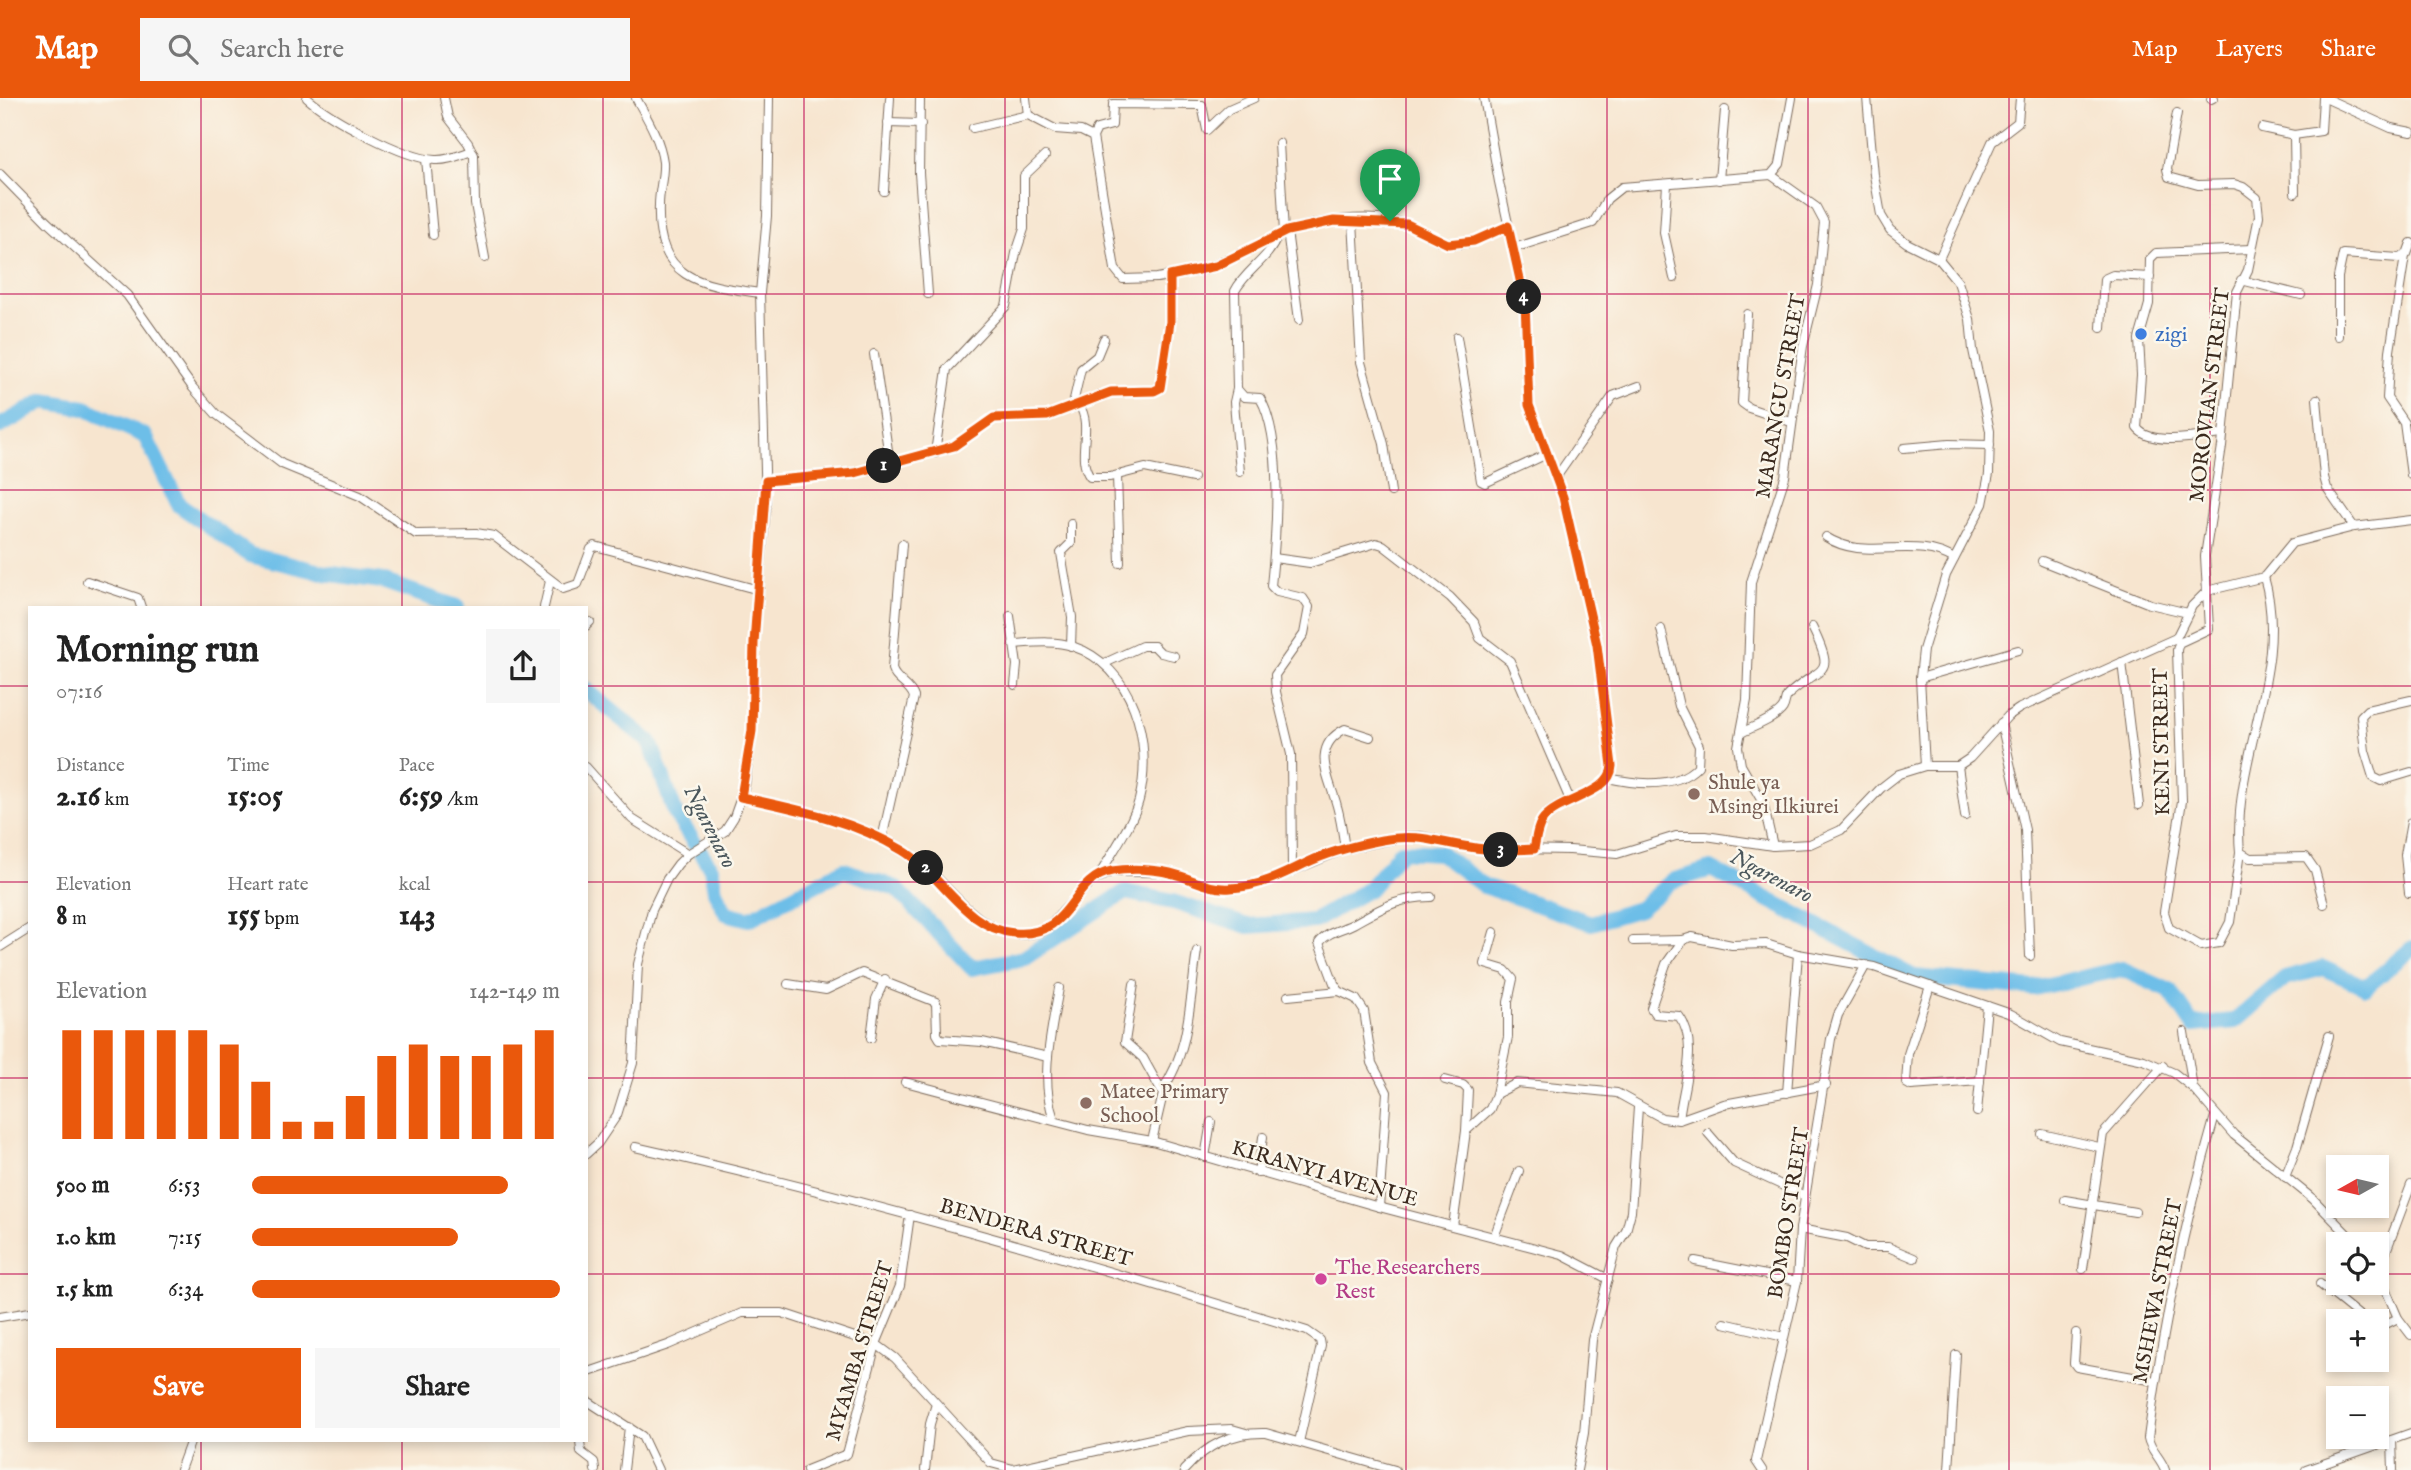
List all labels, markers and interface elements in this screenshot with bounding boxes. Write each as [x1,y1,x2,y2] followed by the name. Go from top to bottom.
[140,18,630,81] search box
[35,28,98,70] text: Map
[164,30,202,68] icon: search
[220,33,344,66] text: Search here
[2132,34,2178,65] text: Map
[2216,34,2283,65] text: Layers
[2321,34,2376,65] text: Share
[1360,149,1420,221] pin
[1371,160,1409,198] icon: arrive
[1506,280,1542,314] pin: 4
[1519,284,1528,308] text: 4
[2184,286,2237,504] street label: MOROVIAN STREET
[1750,291,1813,501] street label: MARANGU STREET
[2155,322,2187,349] place label: zigi
[2133,326,2149,342] marker: zigi
[866,448,902,484] pin: 1
[880,453,887,477] text: 1
[56,627,259,675] text: Morning run
[486,629,560,703] button: share
[2148,667,2177,816] street label: KENI STREET
[56,677,102,706] text: 07:16
[56,754,125,778] text: Distance
[227,754,270,778] text: Time
[399,754,435,778] text: Pace
[1708,770,1839,821] place label: Shule ya Msingi Ilkiurei
[56,778,100,816] text: 2.16
[227,778,283,816] text: 15:05
[399,778,443,816] text: 6:59
[675,780,743,874] water label: Ngarenaro
[1686,786,1702,802] marker: Shule ya Msingi Ilkiurei
[100,788,129,812] text: km
[443,788,479,812] text: /km
[1484,832,1518,868] pin: 3
[1497,837,1504,861] text: 3
[1724,842,1818,911] water label: Ngarenaro
[908,850,944,886] pin: 2
[921,855,930,879] text: 2
[56,873,131,897] text: Elevation
[227,873,308,897] text: Heart rate
[399,873,430,897] text: kcal
[56,897,68,935] text: 8
[227,897,260,935] text: 155
[399,897,436,935] text: 143
[68,907,87,931] text: m
[260,907,299,931] text: bpm
[56,977,147,1006] text: Elevation
[469,977,560,1006] text: 142–149 m
[1100,1079,1229,1130] place label: Matee Primary School
[1078,1095,1094,1111] marker: Matee Primary School
[1763,1125,1816,1301] street label: BOMBO STREET
[1228,1135,1421,1214] street label: KIRANYI AVENUE
[2326,1155,2389,1218] north arrow
[2326,1155,2389,1449] map controls
[56,1171,110,1200] text: 500 m
[168,1171,201,1200] text: 6:53
[936,1193,1136,1274] street label: BENDERA STREET
[2127,1196,2190,1386] street label: MSHEWA STREET
[56,1223,116,1252] text: 1.0 km
[168,1223,202,1252] text: 7:15
[2326,1232,2389,1295] button: locate
[1335,1255,1480,1306] place label: The Researchers Rest
[820,1258,901,1445] street label: MYAMBA STREET
[1313,1271,1329,1287] marker: The Researchers Rest
[56,1275,113,1304] text: 1.5 km
[168,1275,204,1304] text: 6:34
[2326,1309,2389,1372] button: +
[56,1348,301,1428] button: Save
[315,1348,560,1428] button: Share
[2326,1386,2389,1449] button: −

